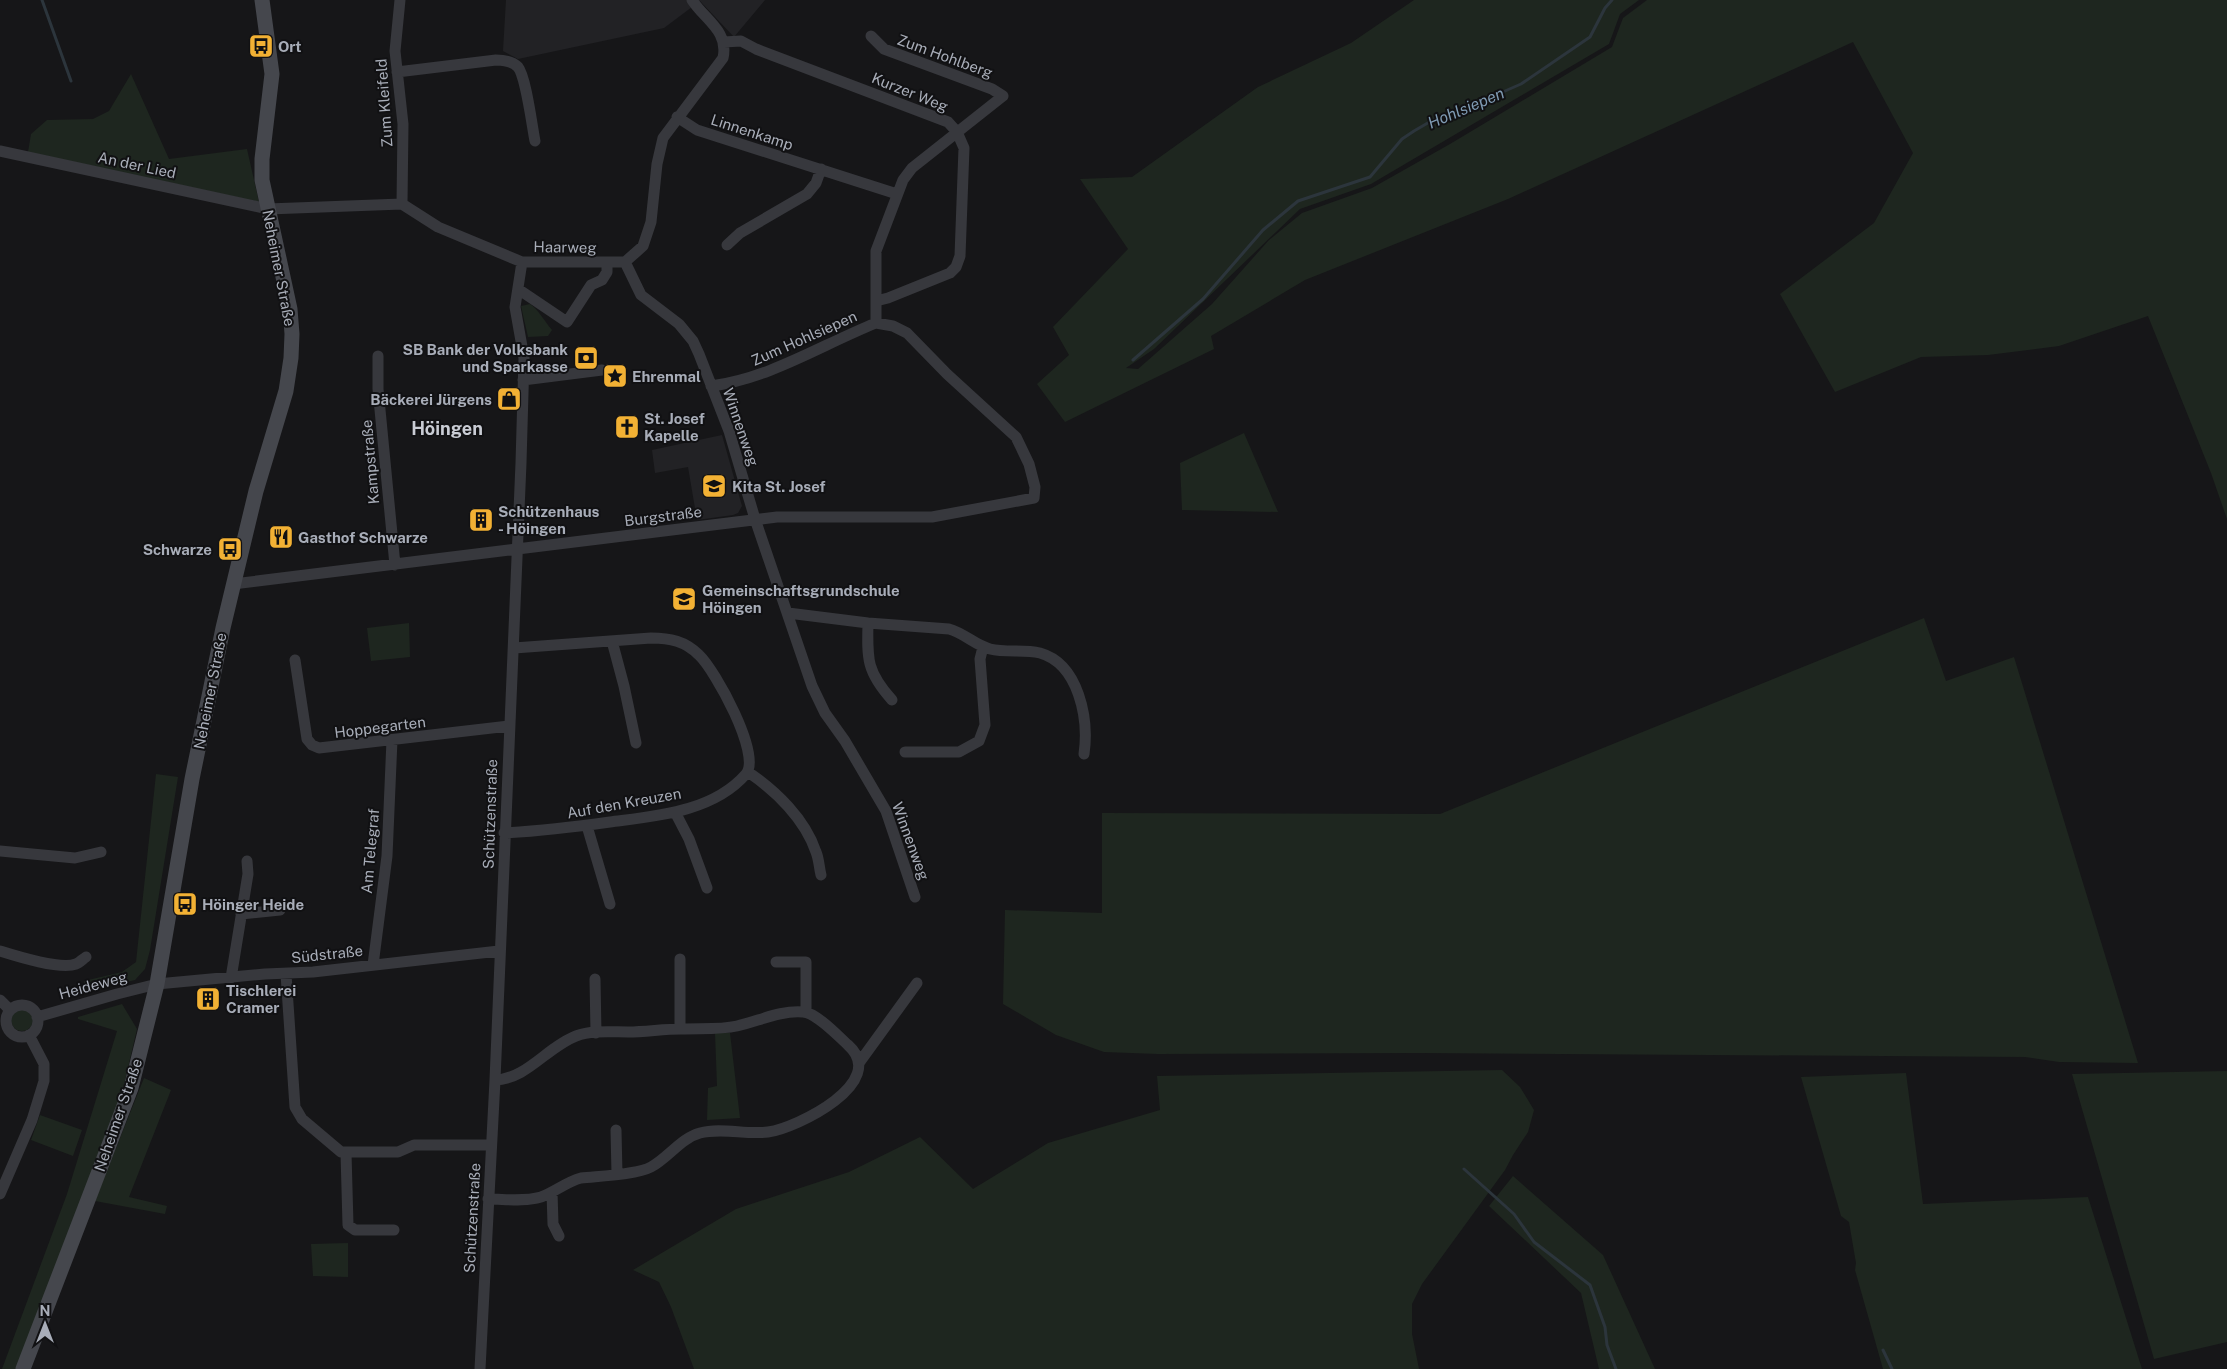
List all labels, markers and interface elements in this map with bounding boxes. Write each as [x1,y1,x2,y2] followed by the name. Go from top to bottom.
[895,31,995,81] street label: Zum Hohlberg
[248,33,274,59] bus stop icon: Ort
[278,38,302,55] place label: Ort
[372,58,396,148] street label: Zum Kleifeld
[869,69,951,115] street label: Kurzer Weg
[1425,83,1507,133] water label: Hohlsiepen
[709,111,795,153] street label: Linnenkamp
[96,148,178,182] street label: An der Lied
[259,208,299,328] street label: Neheimer Straße
[533,238,597,256] street label: Haarweg
[749,307,859,369] street label: Zum Hohlsiepen
[403,341,568,375] place label: SB Bank der Volksbank und Sparkasse
[573,345,599,371] bank icon: SB Bank der Volksbank und Sparkasse
[602,363,628,389] place icon: Ehrenmal
[632,368,701,385] place label: Ehrenmal
[496,386,522,412] shop icon: Bäckerei Jürgens
[720,386,762,468] street label: Winnenweg
[370,391,492,408] place label: Bäckerei Jürgens
[644,410,705,444] place label: St. Josef Kapelle
[614,414,640,440] church icon: St. Josef Kapelle
[411,418,483,439] district label: Höingen
[358,419,382,505] street label: Kampstraße
[701,473,727,499] school or university icon: Kita St. Josef
[732,478,826,495] place label: Kita St. Josef
[498,503,600,537] place label: Schützenhaus - Höingen
[623,503,703,529] street label: Burgstraße
[468,507,494,533] building icon: Schützenhaus - Höingen
[268,524,294,550] restaurant icon: Gasthof Schwarze
[298,529,428,546] place label: Gasthof Schwarze
[217,536,243,562] bus stop icon: Schwarze
[143,541,212,558] place label: Schwarze
[702,582,900,616] place label: Gemeinschaftsgrundschule Höingen
[671,586,697,612] school or university icon: Gemeinschaftsgrundschule Höingen
[190,631,230,751] street label: Neheimer Straße
[333,713,427,741] street label: Hoppegarten
[480,759,500,869] street label: Schützenstraße
[565,785,683,821] street label: Auf den Kreuzen
[889,800,933,882] street label: Winnenweg
[358,808,382,894] street label: Am Telegraf
[172,891,198,917] bus stop icon: Höinger Heide
[202,896,304,913] place label: Höinger Heide
[290,942,364,966] street label: Südstraße
[57,968,129,1002] street label: Heideweg
[226,982,296,1016] place label: Tischlerei Cramer
[195,986,221,1012] building icon: Tischlerei Cramer
[91,1056,145,1174] street label: Neheimer Straße
[461,1163,483,1273] street label: Schützenstraße
[20,1299,70,1349] north arrow
[40,1303,50,1319] text: N

